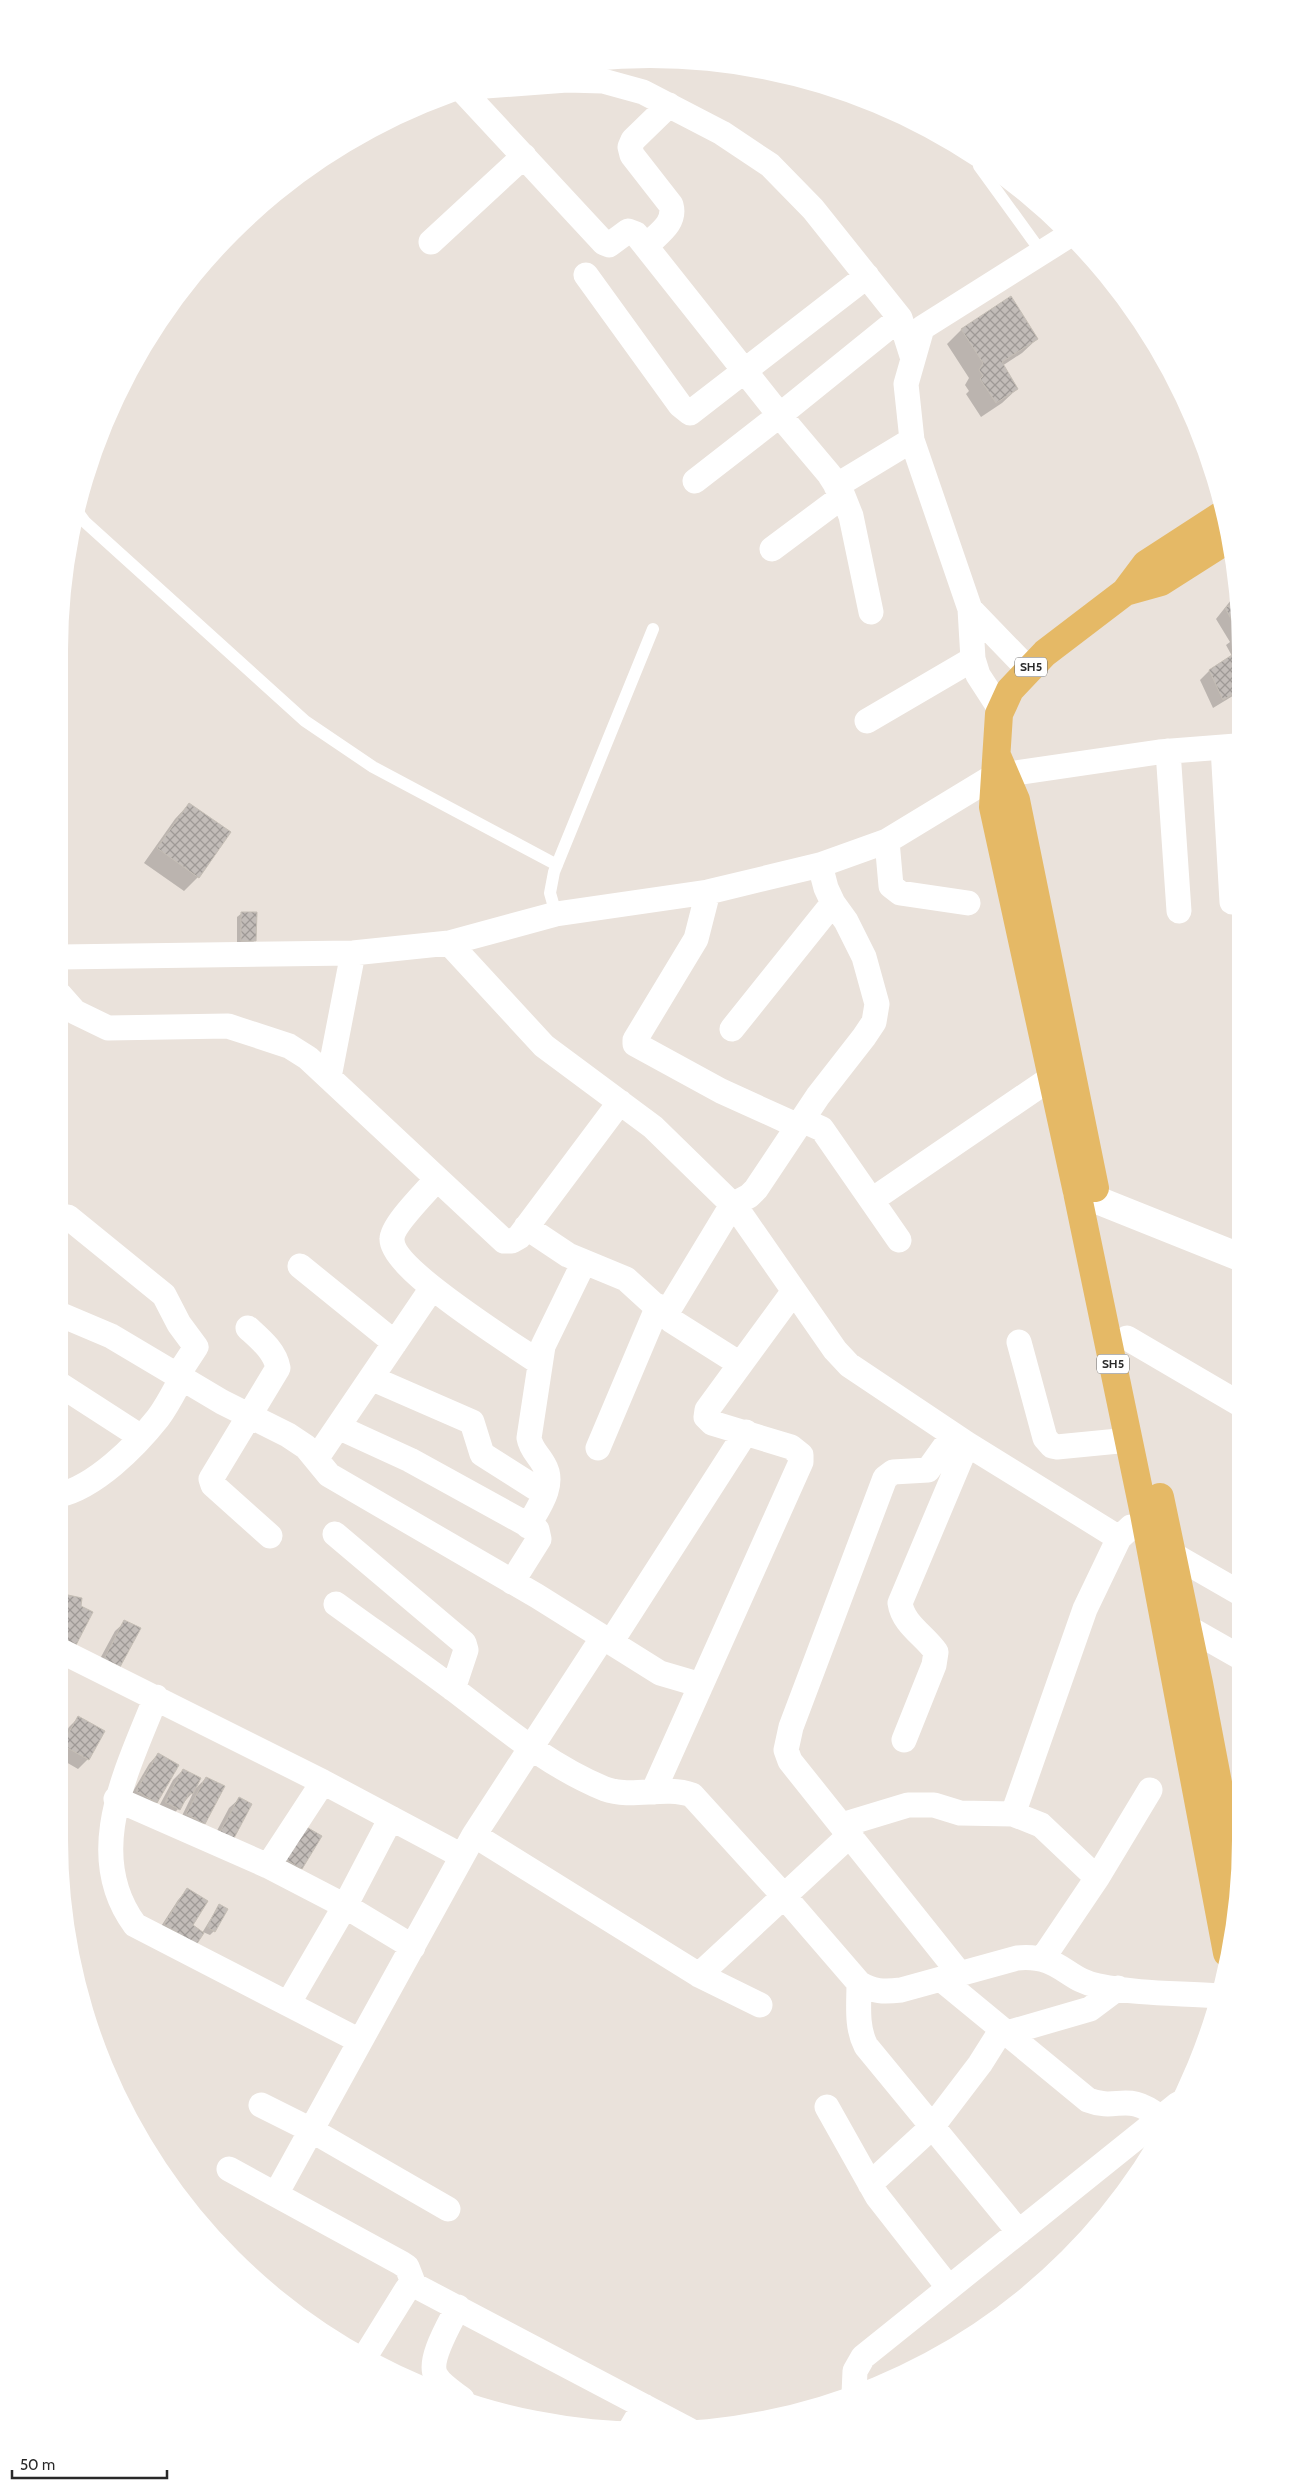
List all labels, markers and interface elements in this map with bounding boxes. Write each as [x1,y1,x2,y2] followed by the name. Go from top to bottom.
[1015,658,1047,676] road number: SH5
[1097,1355,1129,1374] road number: SH5
[12,2448,168,2480] scale bar
[20,2456,55,2474] text: 50 m

